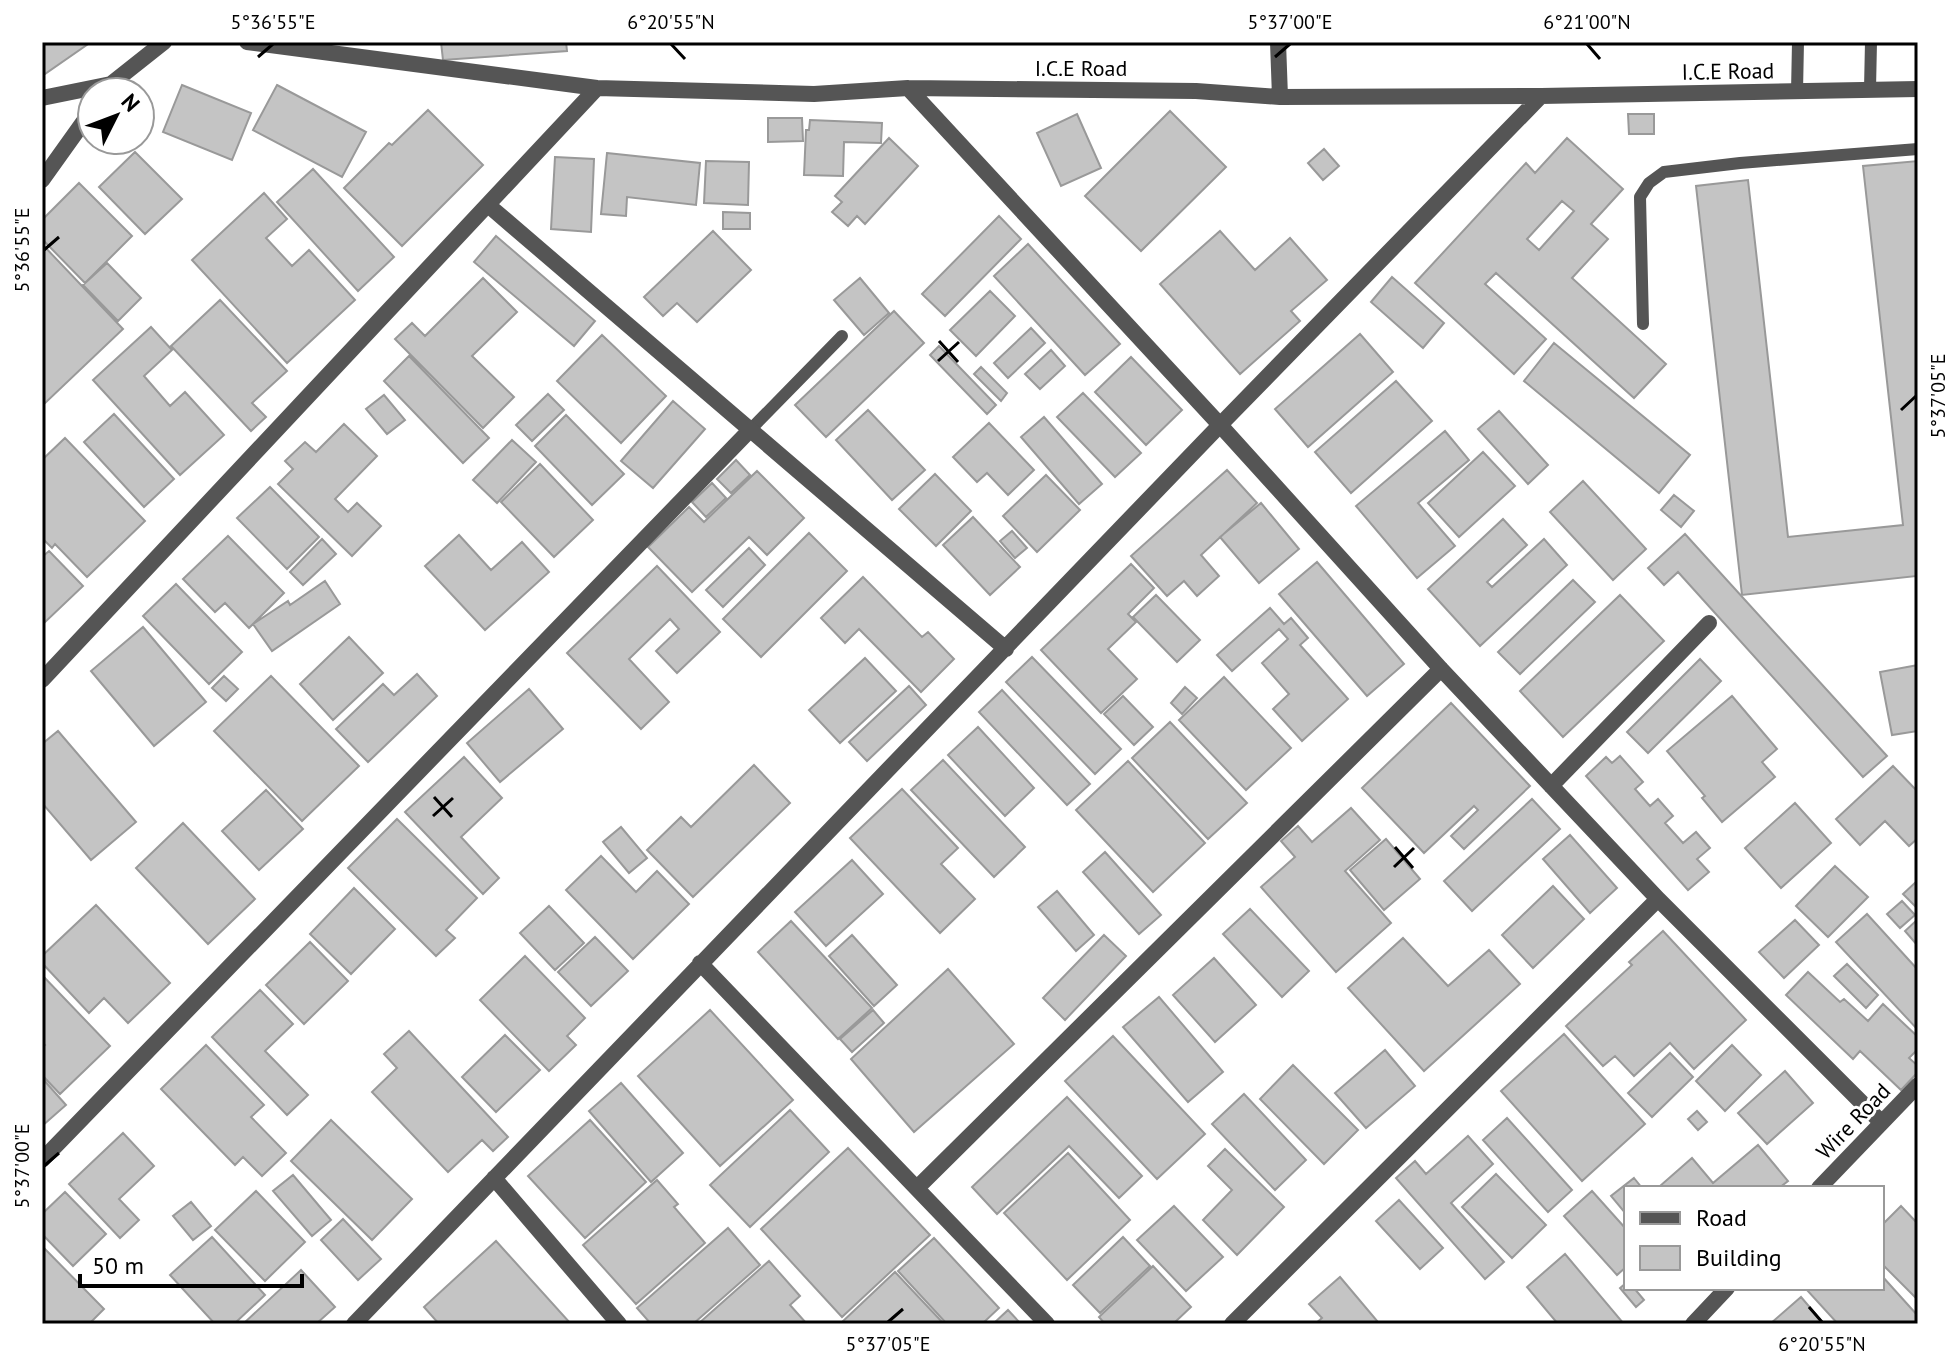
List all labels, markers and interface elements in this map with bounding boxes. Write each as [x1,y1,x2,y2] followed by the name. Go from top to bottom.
[231,9,315,35] text: 5°36'55"E
[627,9,715,35] text: 6°20'55"N
[1248,9,1332,35] text: 5°37'00"E
[1543,9,1631,35] text: 6°21'00"N
[1035,54,1127,82] street label: I.C.E Road
[1681,56,1775,86] street label: I.C.E Road
[76,76,156,156] north arrow
[116,88,146,117] text: N
[9,208,35,292] text: 5°36'55"E
[1925,354,1951,438] text: 5°37'05"E
[1810,1077,1896,1165] street label: Wire Road
[9,1124,35,1208] text: 5°37'00"E
[1624,1186,1884,1290] legend
[1696,1202,1747,1233] text: Road
[80,1238,302,1288] scale bar
[1696,1242,1782,1273] text: Building
[92,1250,144,1281] text: 50 m
[846,1331,930,1357] text: 5°37'05"E
[1778,1331,1866,1357] text: 6°20'55"N

